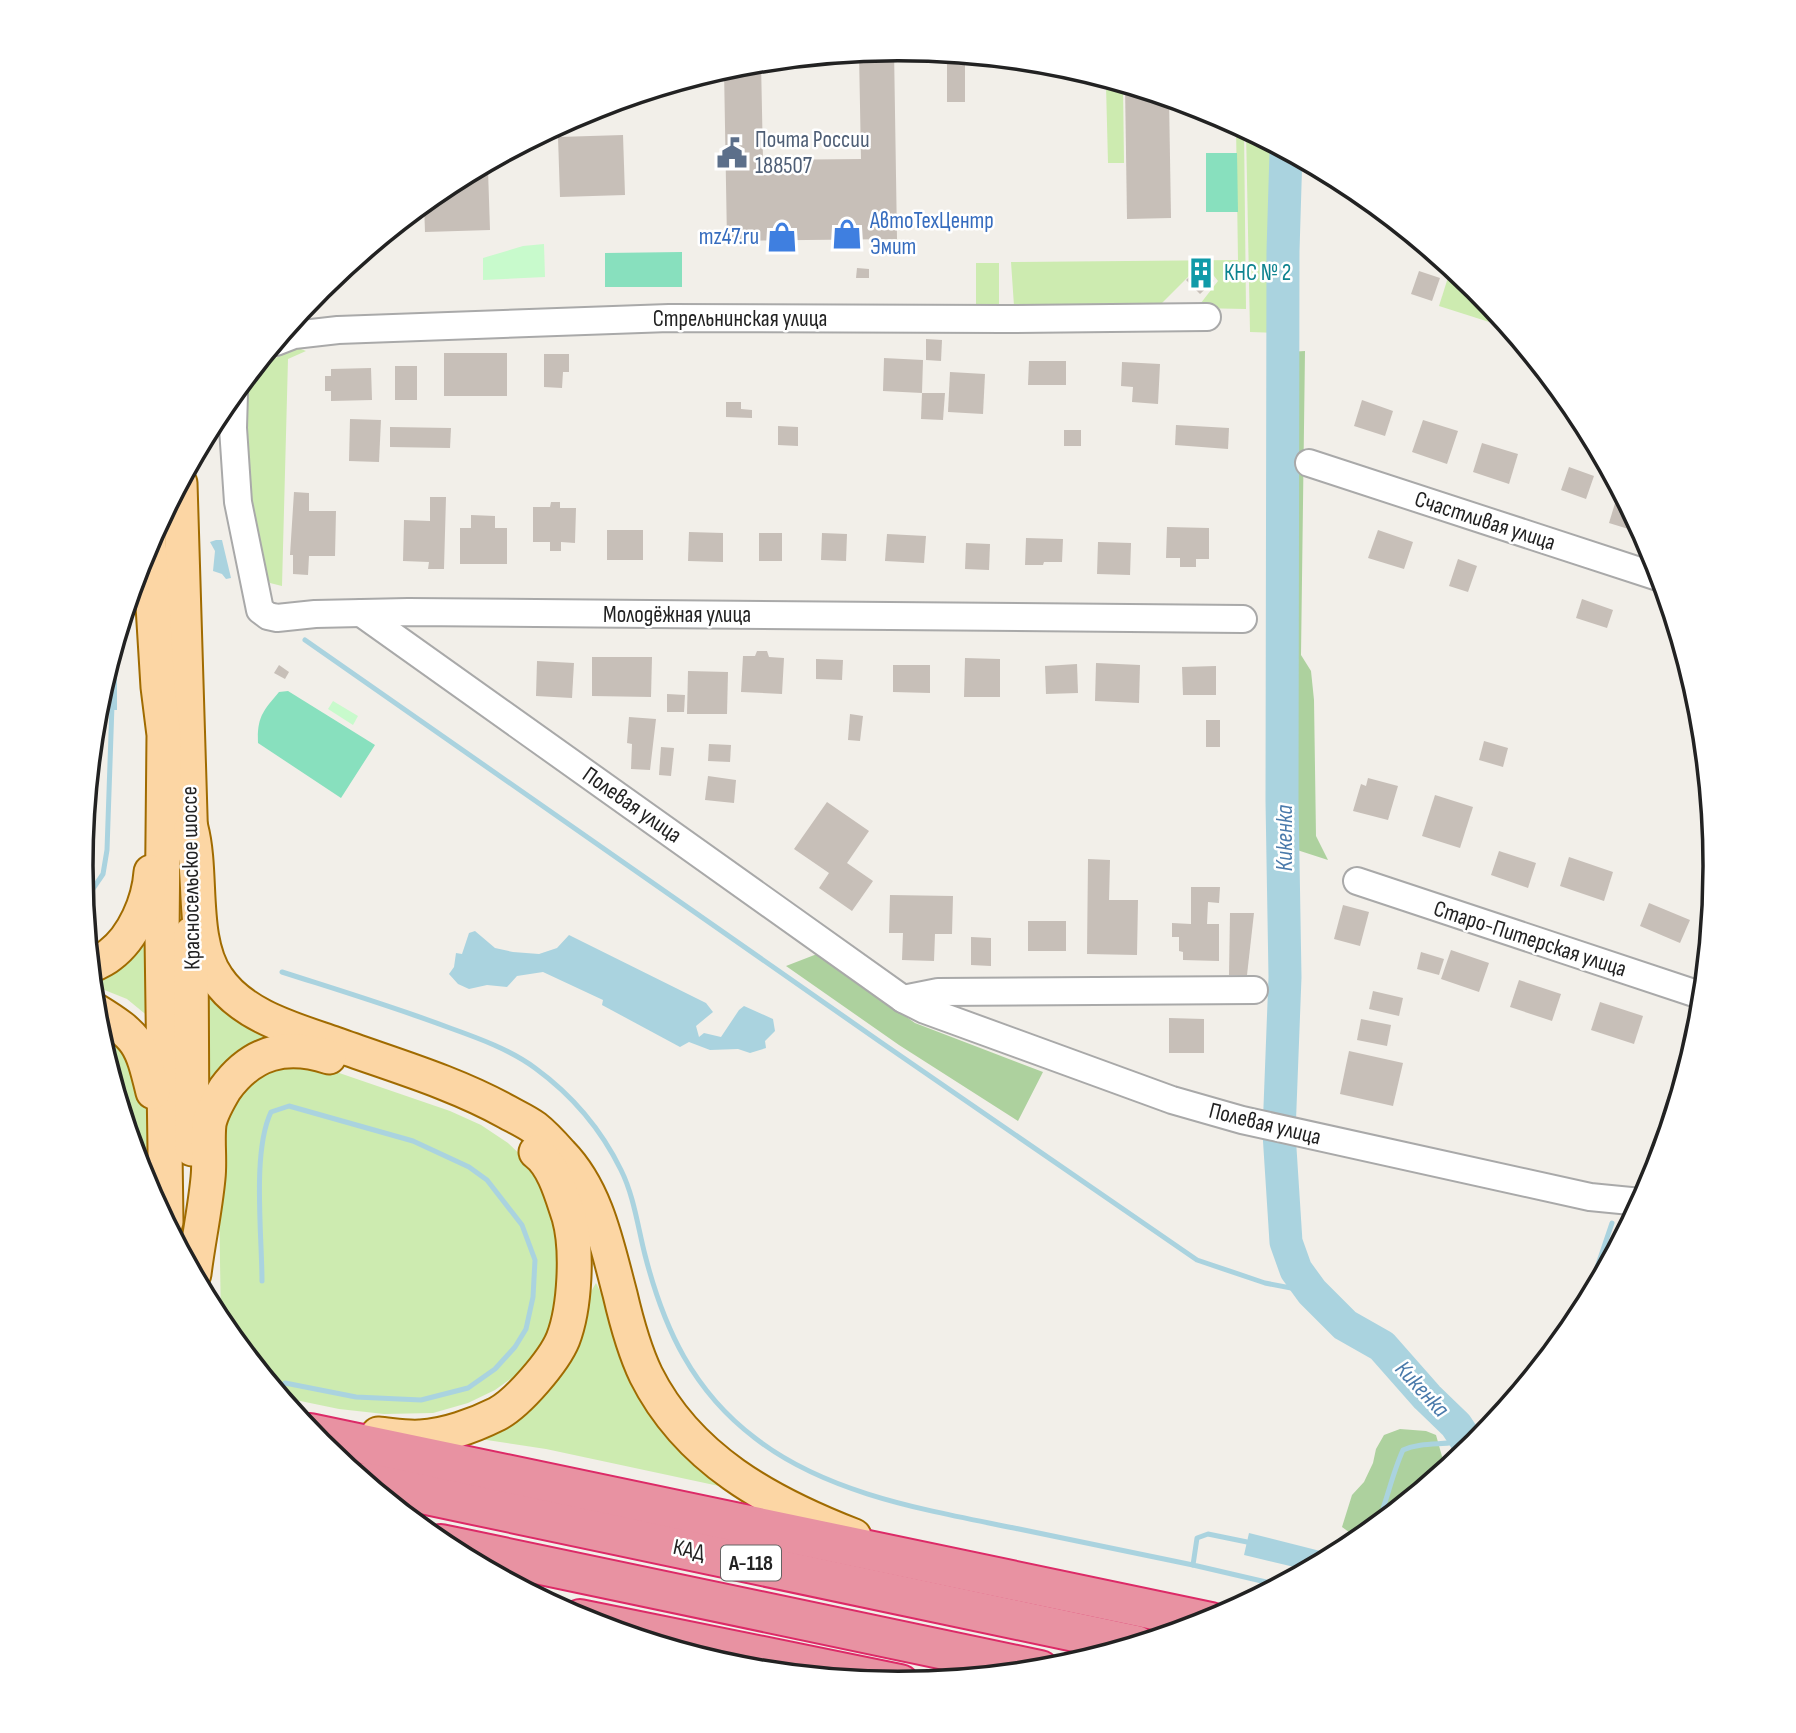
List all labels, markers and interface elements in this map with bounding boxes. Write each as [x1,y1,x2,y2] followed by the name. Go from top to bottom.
[755,126,870,180] place label: Почта России 188507
[715,136,749,170] public building icon: Почта России 188507
[869,207,994,261] place label: АвтоТехЦентр Эмит
[830,217,864,251] shop icon: АвтоТехЦентр Эмит
[765,220,799,254] shop icon: mz47.ru
[699,223,759,251] place label: mz47.ru
[1184,256,1218,290] building icon: КНС № 2
[1224,259,1291,287] place label: КНС № 2
[653,305,827,333] street label: Стрельнинская улица
[1411,485,1559,557] street label: Счастливая улица
[603,601,751,629] street label: Молодёжная улица
[577,761,687,849] street label: Полевая улица
[175,786,207,970] street label: Красносельское шоссе
[1270,805,1299,871] water label: Кикенка
[1430,895,1630,983] street label: Старо-Питерская улица
[1206,1097,1324,1151] street label: Полевая улица
[1389,1355,1455,1423] water label: Кикенка
[670,1533,708,1567] street label: КАД
[721,1546,781,1580] road number: А-118

